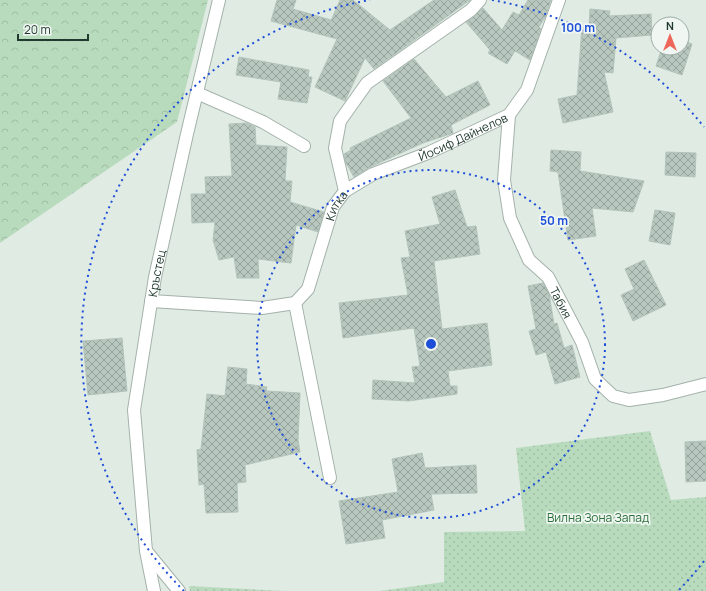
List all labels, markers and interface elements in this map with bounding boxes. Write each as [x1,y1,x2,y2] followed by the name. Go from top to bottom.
[18,16,88,42] scale bar
[650,16,690,56] north arrow
[666,18,674,33] text: N
[561,19,595,36] text: 100 m
[24,21,51,38] text: 20 m
[416,108,511,165] street label: Йосиф Дайнелов
[321,187,351,223] street label: Китка
[540,212,568,229] text: 50 m
[143,247,170,298] street label: Кръстец
[546,284,577,321] street label: Табия
[424,337,438,351] centre of rings
[547,509,649,526] park label: Вилна Зона Запад

